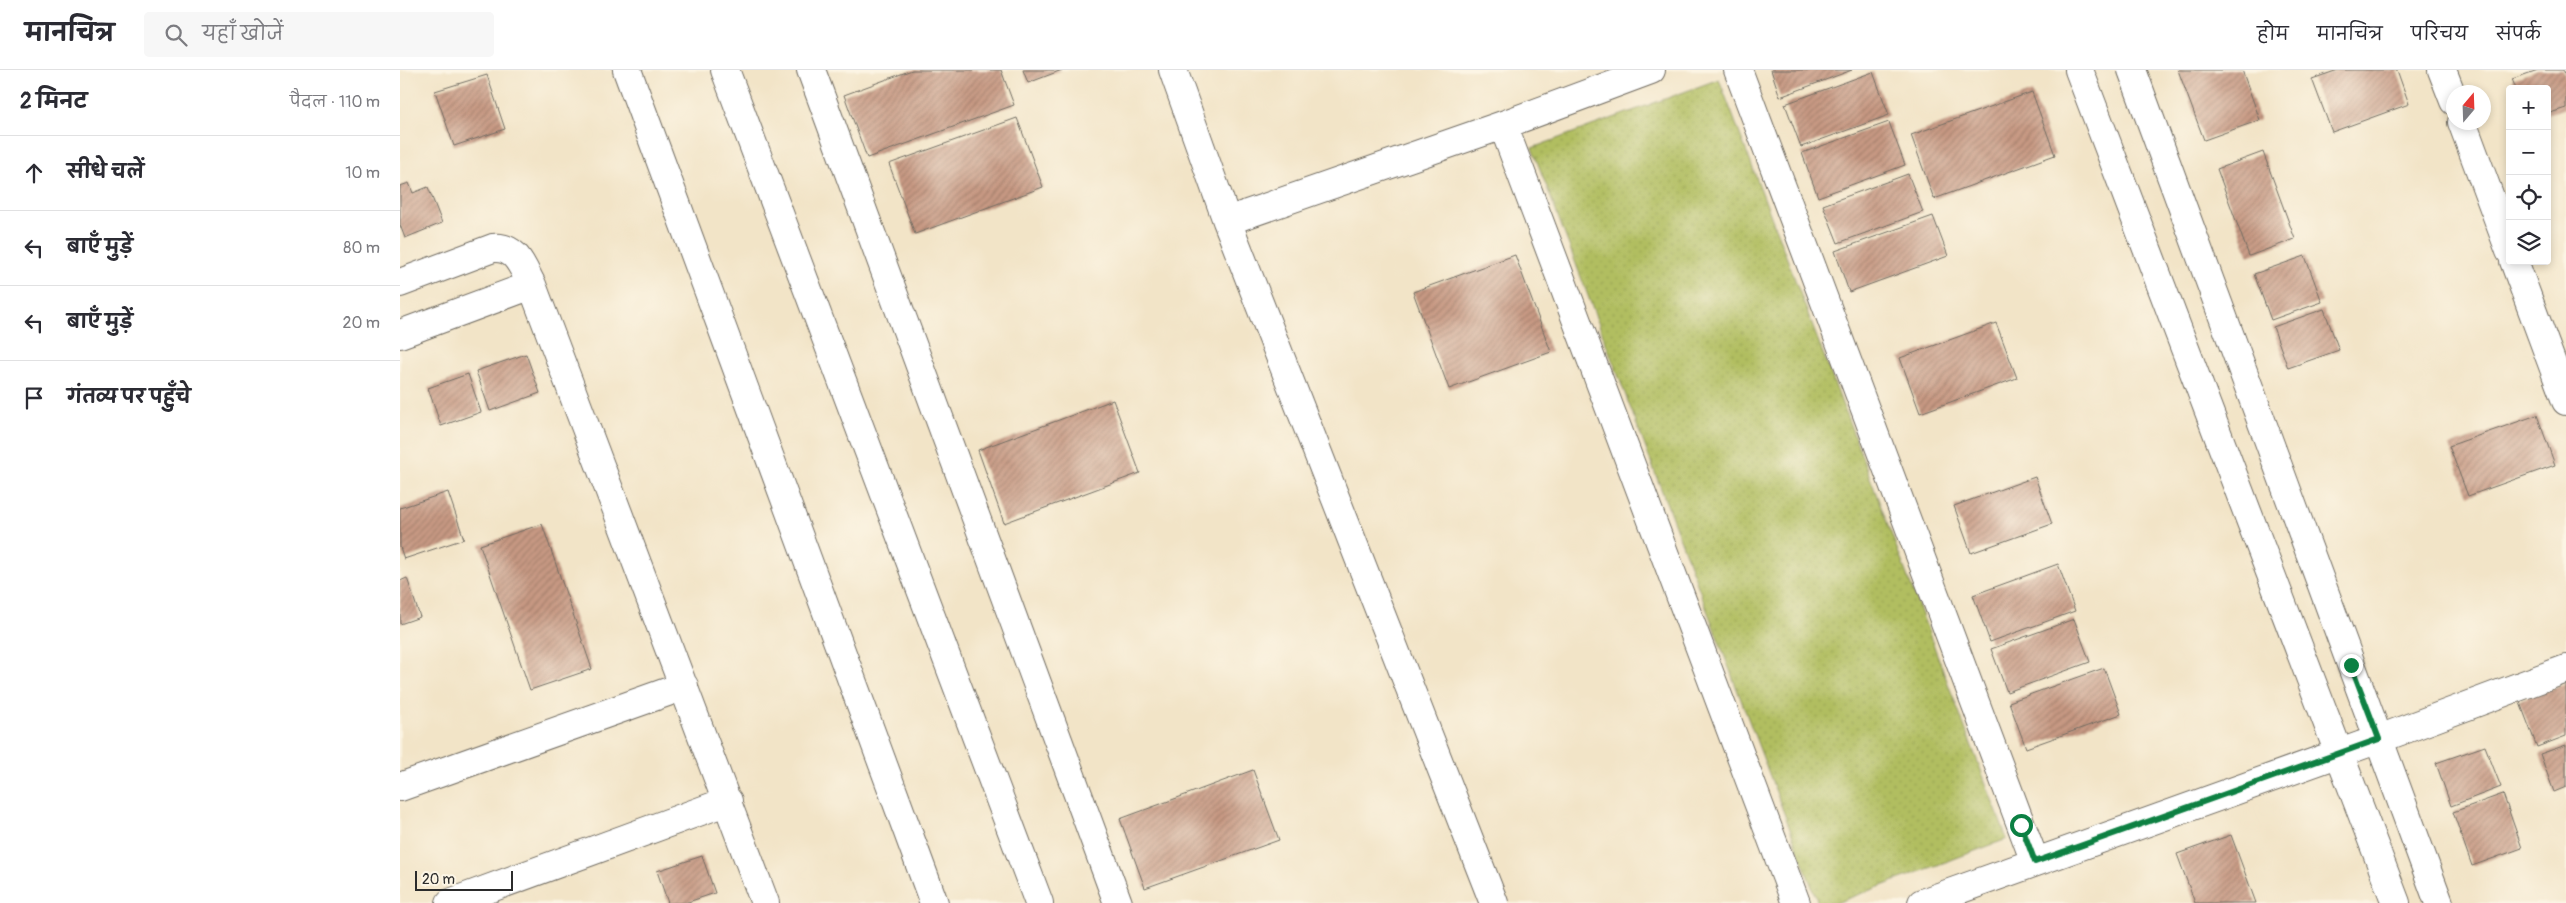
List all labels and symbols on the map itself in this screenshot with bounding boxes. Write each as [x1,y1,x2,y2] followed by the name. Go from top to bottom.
[2446,85,2491,130] north arrow
[2340,654,2363,677] route end
[2010,814,2033,837] route start
[415,868,512,891] scale bar

